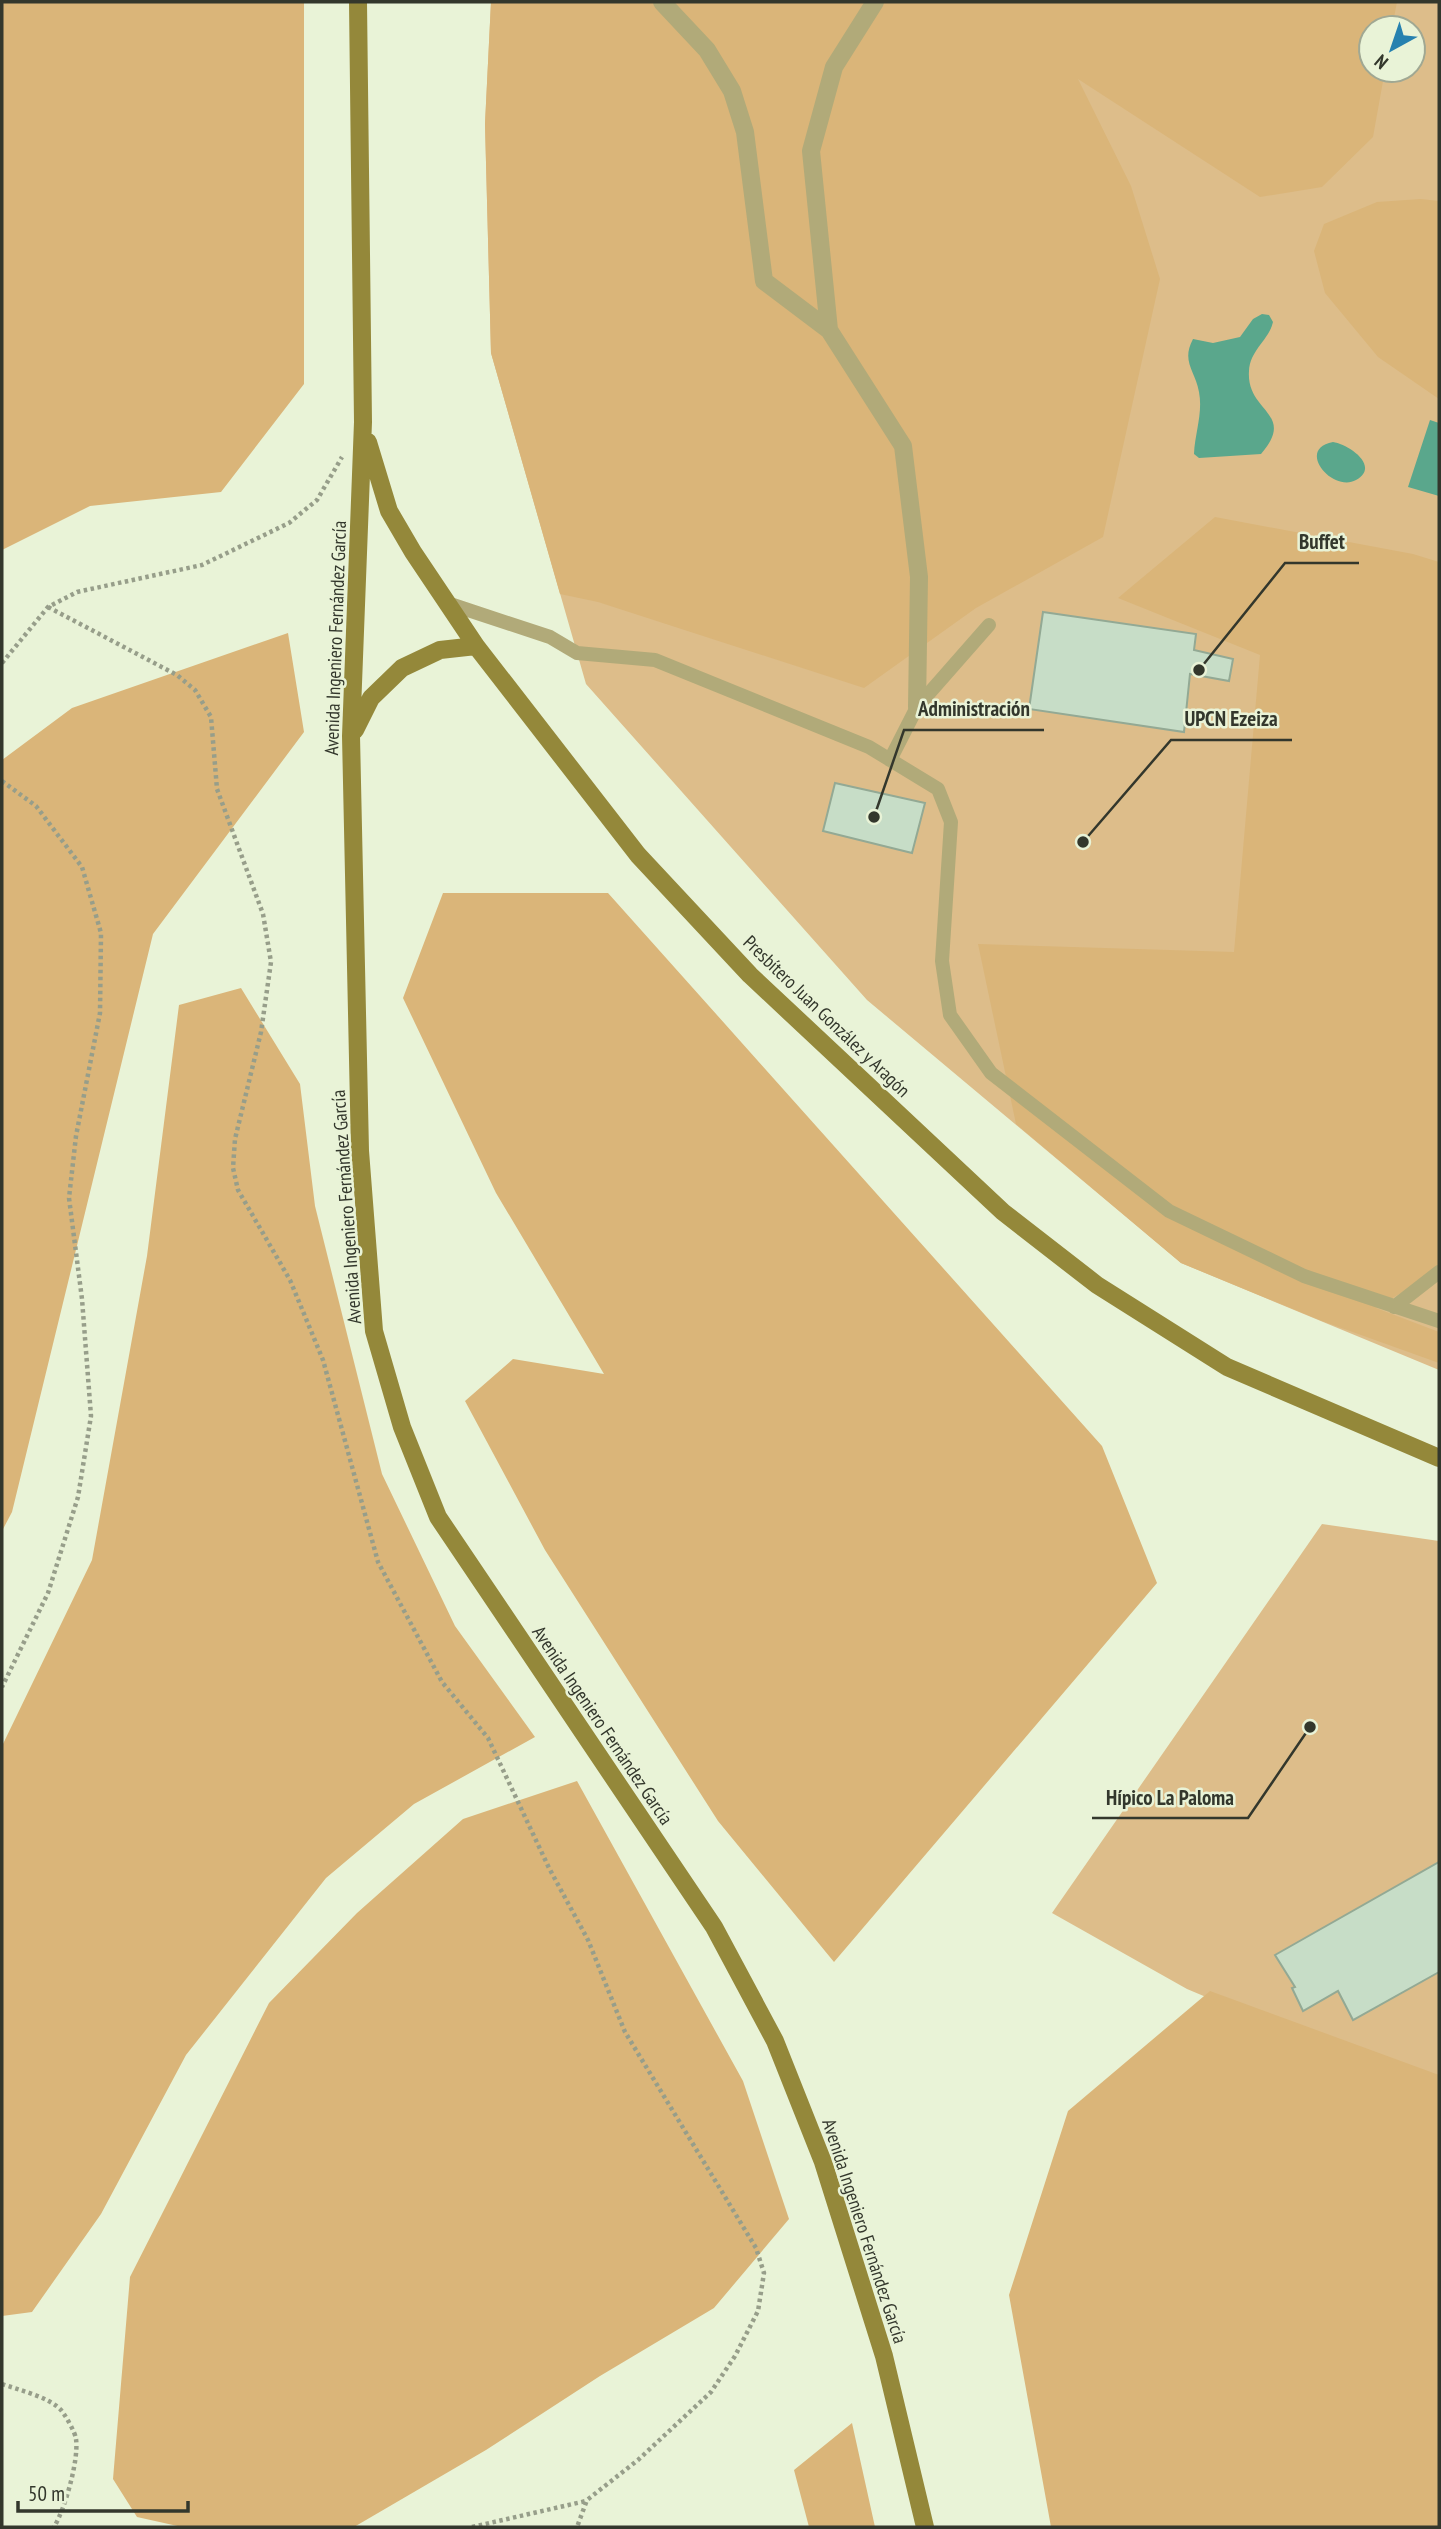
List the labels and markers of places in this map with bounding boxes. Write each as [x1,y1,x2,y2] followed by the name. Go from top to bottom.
[1285,521,1359,563] callout: Buffet
[904,688,1044,730] callout: Administración
[1171,698,1292,740] callout: UPCN Ezeiza
[1092,1776,1248,1818] callout: Hípico La Paloma

